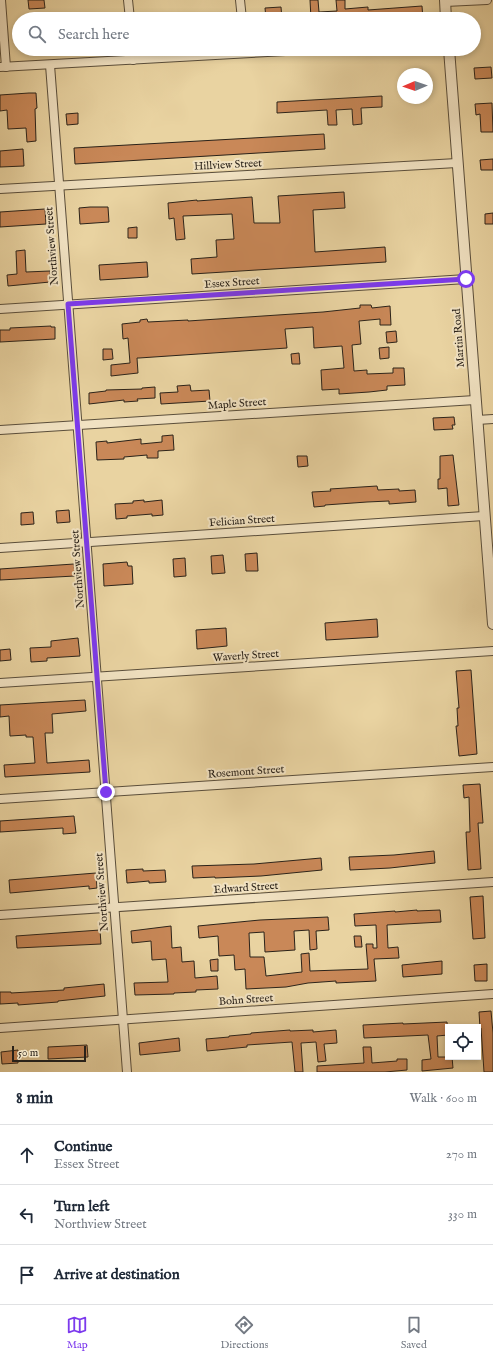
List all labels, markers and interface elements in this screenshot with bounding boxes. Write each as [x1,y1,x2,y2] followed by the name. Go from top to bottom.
[12,12,481,56] search box
[26,23,48,45] icon: search
[58,25,129,44] text: Search here
[397,68,433,104] north arrow
[194,156,263,174] street label: Hillview Street
[42,206,62,286] street label: Northview Street
[457,270,475,288] route start
[204,274,260,292] street label: Essex Street
[450,308,468,368] street label: Martin Road
[207,395,267,413] street label: Maple Street
[209,512,276,530] street label: Felician Street
[68,529,88,609] street label: Northview Street
[212,647,280,665] street label: Waverly Street
[207,762,285,782] street label: Rosemont Street
[97,783,115,801] route end
[92,852,112,932] street label: Northview Street
[213,879,279,897] street label: Edward Street
[218,991,274,1009] street label: Bohn Street
[445,1024,481,1060] map controls
[445,1024,481,1060] button: locate
[12,1044,86,1063] scale bar
[18,1046,38,1060] text: 50 m
[16,1088,53,1109] text: 8 min
[410,1090,477,1107] text: Walk · 600 m
[54,1137,112,1156] text: Continue
[16,1144,38,1166] icon: ahead
[446,1146,477,1163] text: 270 m
[54,1156,120,1173] text: Essex Street
[54,1197,110,1216] text: Turn left
[16,1204,38,1226] icon: left
[448,1206,477,1223] text: 330 m
[54,1216,147,1233] text: Northview Street
[16,1264,38,1286] icon: arrive
[54,1265,180,1284] text: Arrive at destination
[66,1314,88,1352] tab: Map
[221,1314,268,1352] tab: Directions
[401,1314,427,1352] tab: Saved

